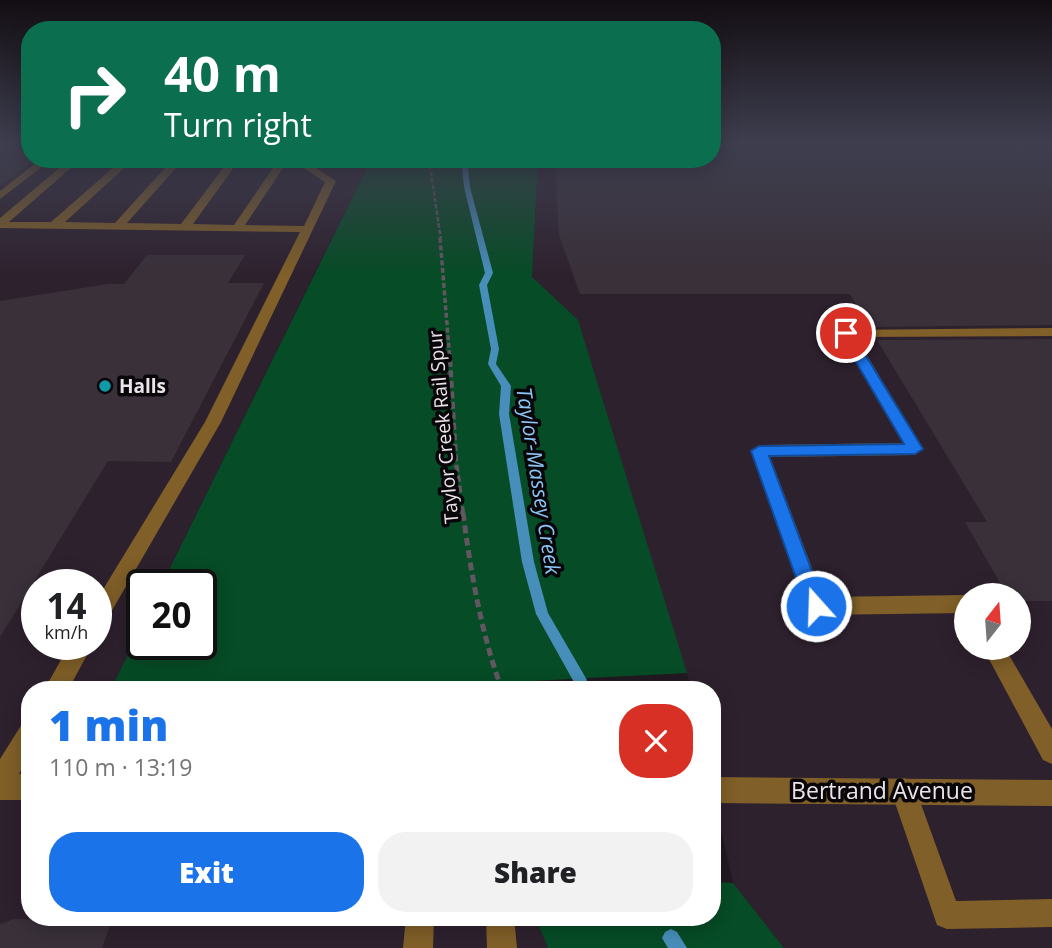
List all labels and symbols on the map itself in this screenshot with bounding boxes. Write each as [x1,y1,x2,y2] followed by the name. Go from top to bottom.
[816,303,876,363] pin
[422,329,464,525] street label: Taylor Creek Rail Spur
[119,373,166,399] place label: Halls
[97,378,113,394] marker: Halls
[510,385,568,577] water label: Taylor-Massey Creek
[126,569,217,660] speed limit sign: 20
[779,569,853,643] position arrow
[954,583,1031,660] north arrow
[791,774,973,806] street label: Bertrand Avenue

